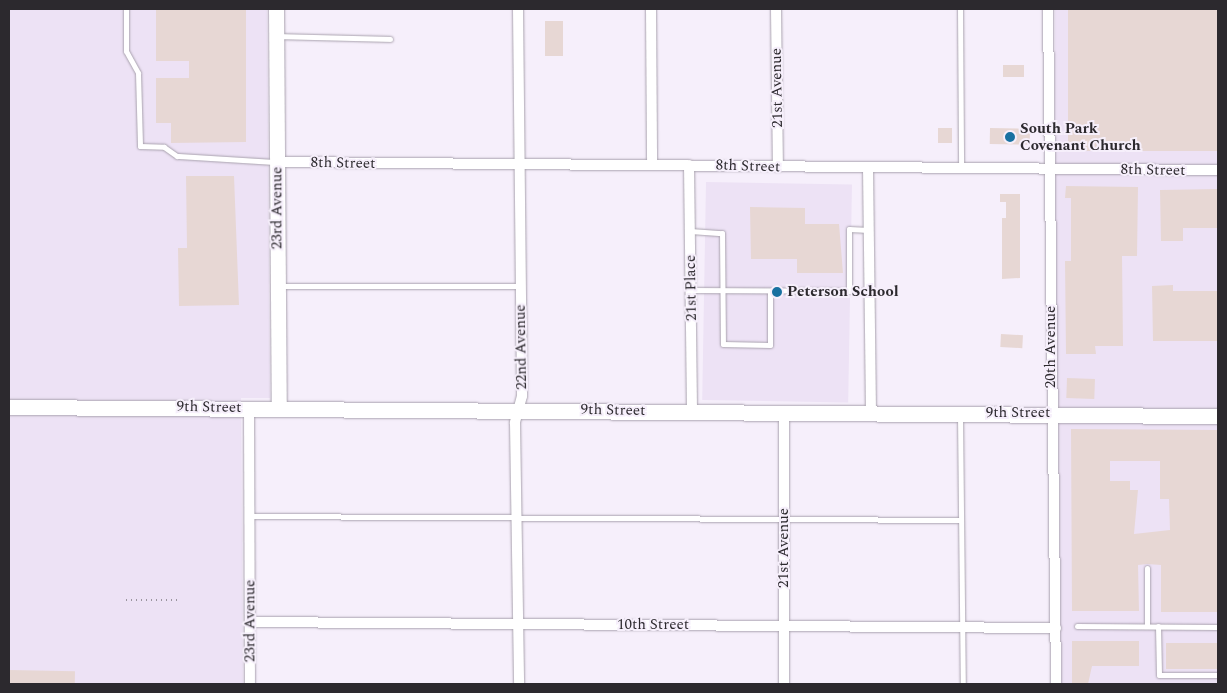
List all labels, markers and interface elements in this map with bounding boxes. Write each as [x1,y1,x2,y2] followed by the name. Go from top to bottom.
[767,48,787,128] street label: 21st Avenue
[1020,119,1141,154] place label: South Park Covenant Church
[1004,131,1016,143] marker: South Park Covenant Church
[311,153,375,173] street label: 8th Street
[715,156,781,176] street label: 8th Street
[1121,160,1185,180] street label: 8th Street
[268,167,286,249] street label: 23rd Avenue
[681,255,701,321] street label: 21st Place
[787,283,899,301] place label: Peterson School
[771,286,783,298] marker: Peterson School
[511,304,531,390] street label: 22nd Avenue
[1042,306,1060,388] street label: 20th Avenue
[177,397,241,417] street label: 9th Street
[581,400,645,420] street label: 9th Street
[986,404,1050,422] street label: 9th Street
[775,508,793,588] street label: 21st Avenue
[241,580,259,662] street label: 23rd Avenue
[617,616,689,634] street label: 10th Street

